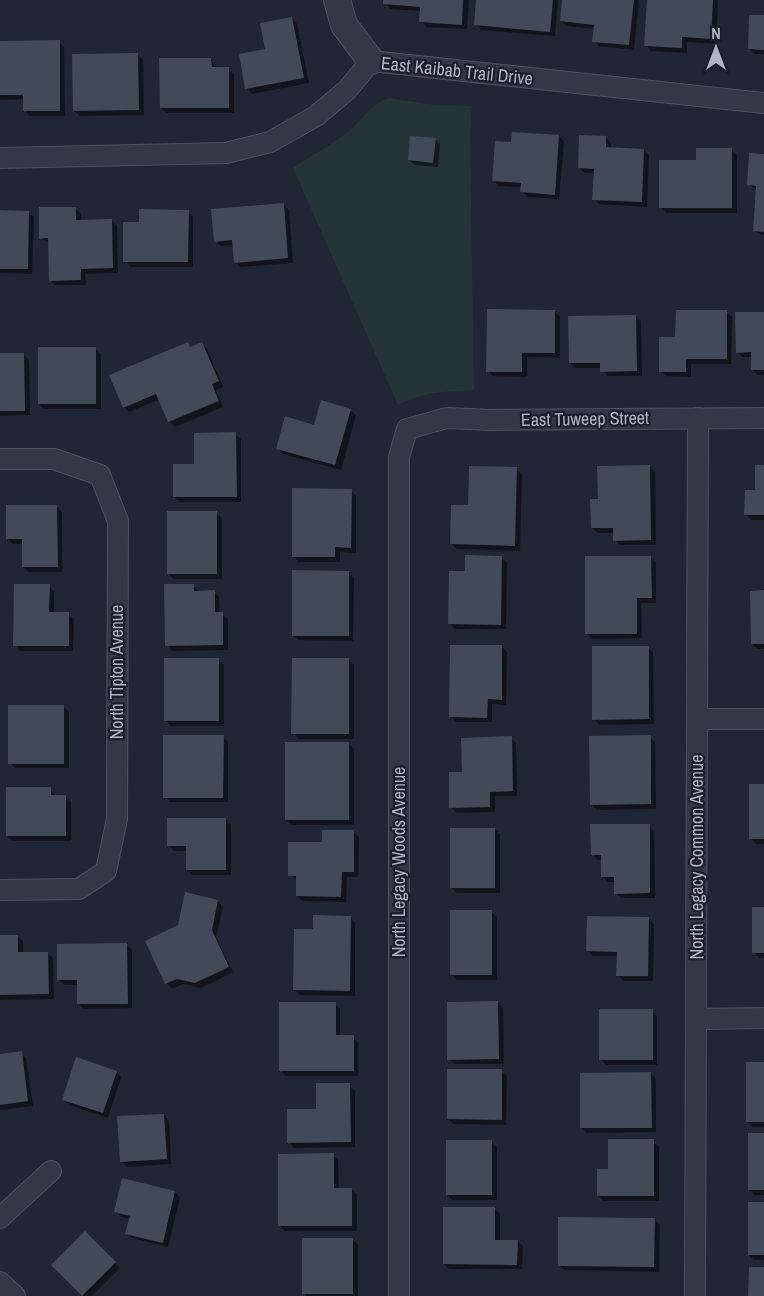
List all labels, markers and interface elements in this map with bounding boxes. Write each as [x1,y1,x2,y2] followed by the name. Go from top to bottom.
[686,18,746,78] north arrow
[711,22,721,44] text: N
[380,50,534,91] street label: East Kaibab Trail Drive
[521,405,649,432] street label: East Tuweep Street
[104,605,129,739] street label: North Tipton Avenue
[684,755,709,959] street label: North Legacy Common Avenue
[386,767,411,957] street label: North Legacy Woods Avenue

